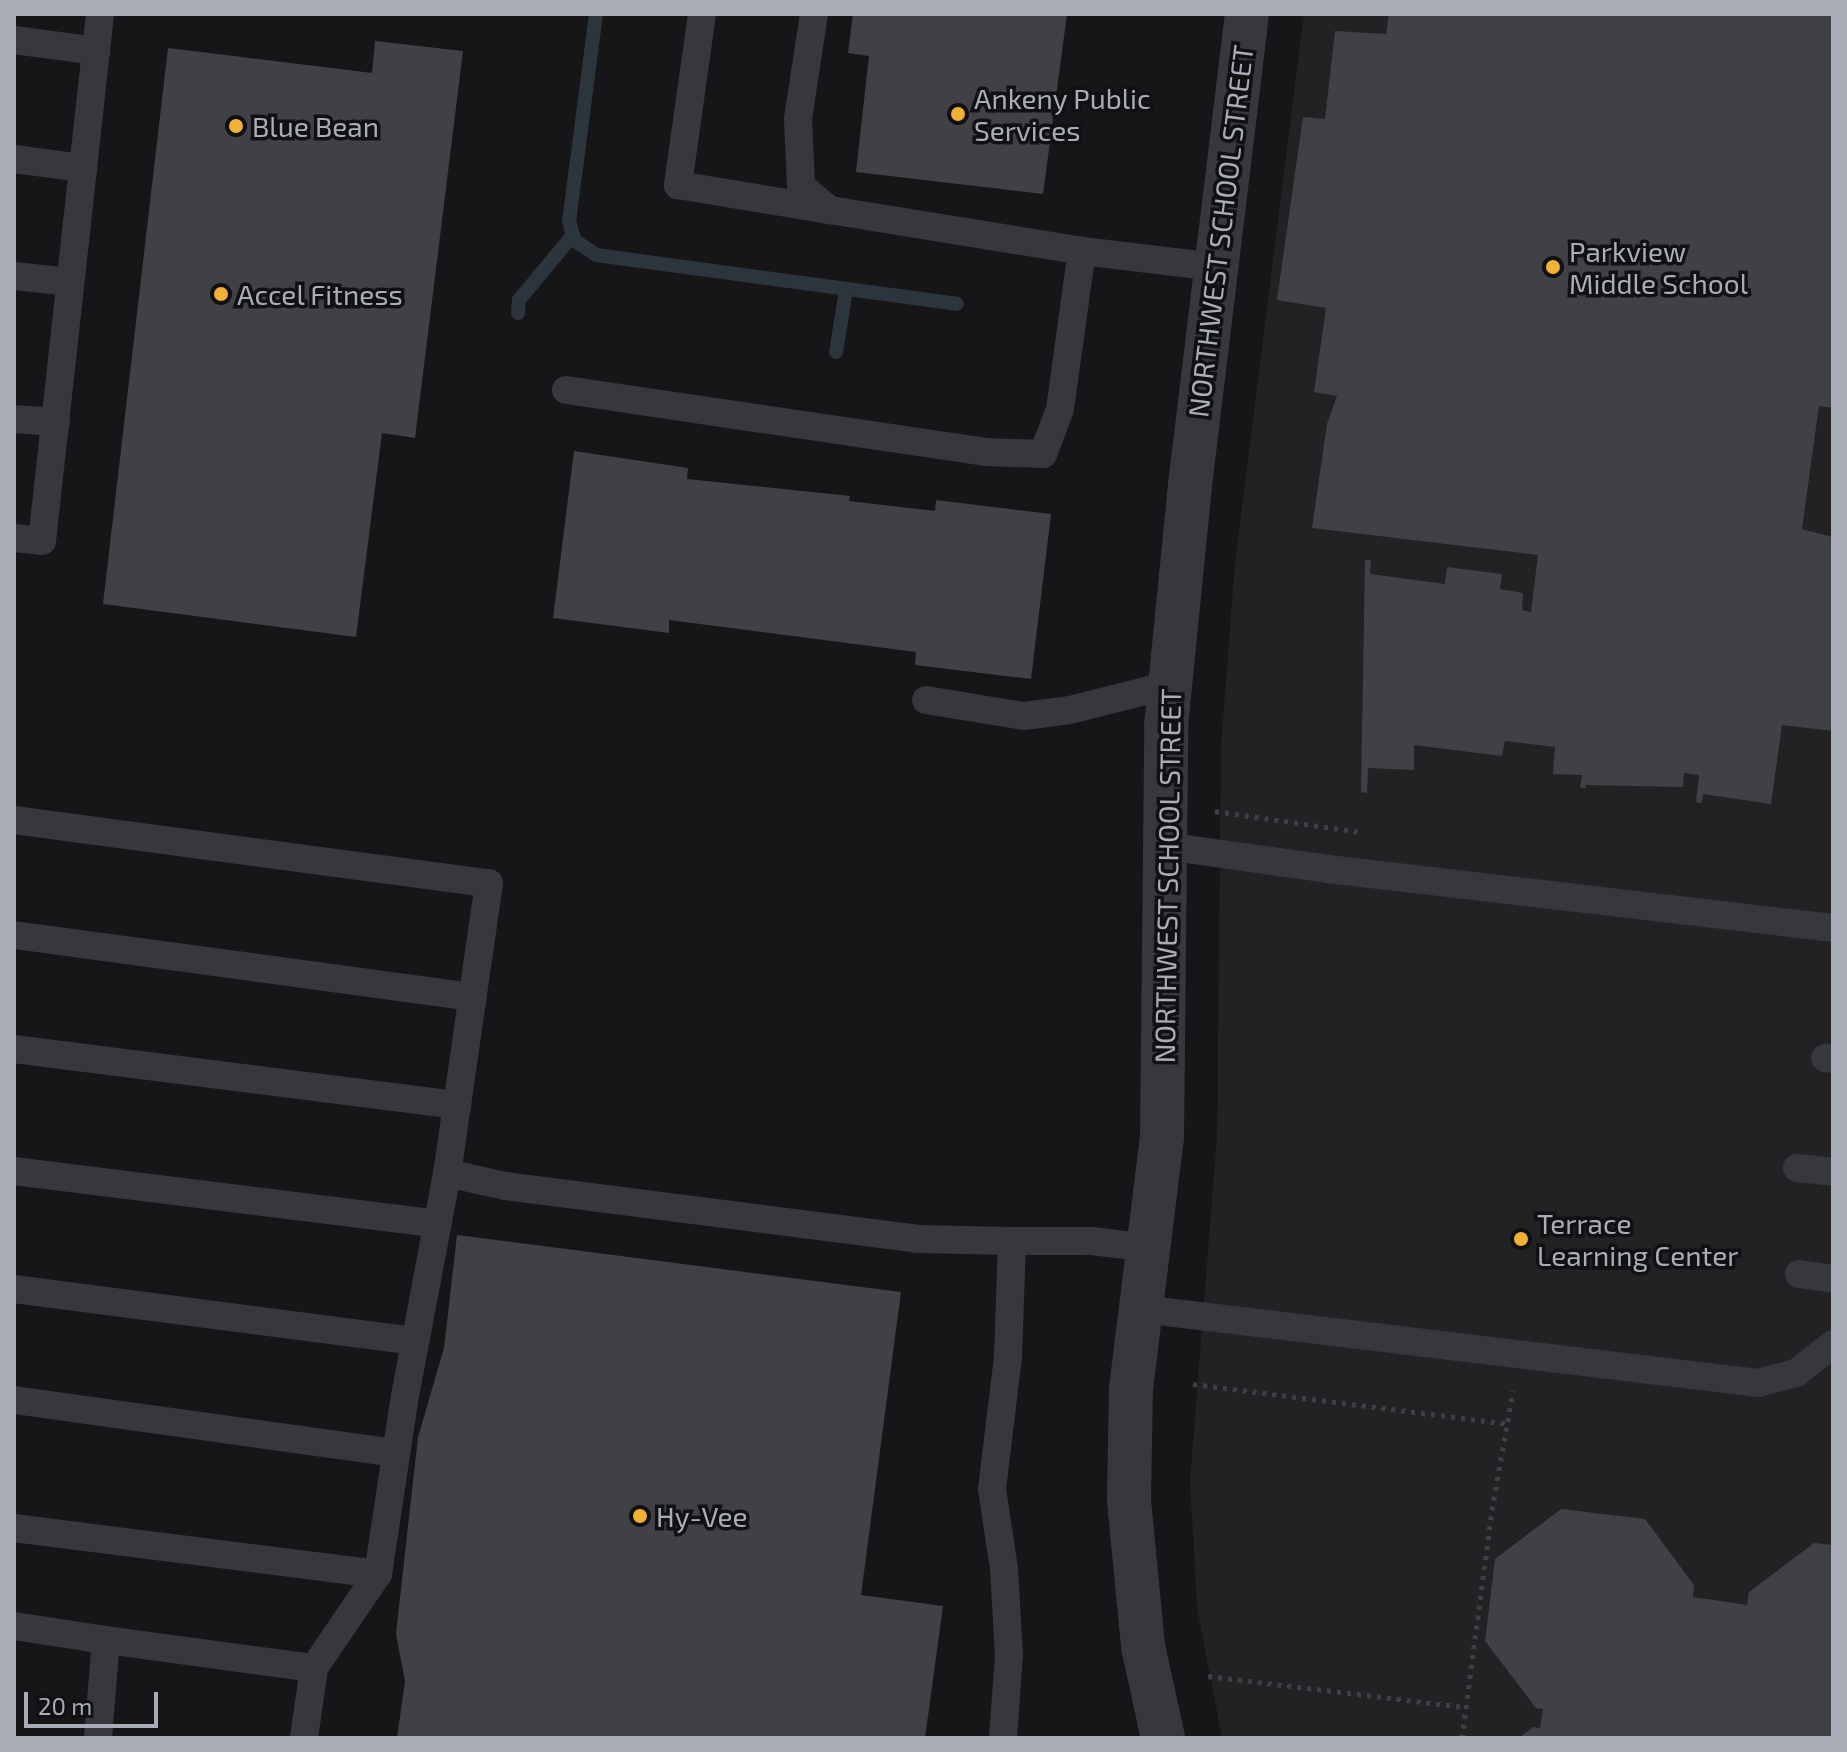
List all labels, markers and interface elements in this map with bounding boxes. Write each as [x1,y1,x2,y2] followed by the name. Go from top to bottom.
[1180,42,1260,420] street label: NORTHWEST SCHOOL STREET
[974,81,1151,147] place label: Ankeny Public Services
[949,105,967,123] marker: Ankeny Public Services
[252,109,379,143] place label: Blue Bean
[227,117,245,135] marker: Blue Bean
[1569,234,1748,300] place label: Parkview Middle School
[1544,258,1562,276] marker: Parkview Middle School
[237,277,403,311] place label: Accel Fitness
[212,285,230,303] marker: Accel Fitness
[1147,688,1187,1064] street label: NORTHWEST SCHOOL STREET
[1537,1206,1739,1272] place label: Terrace Learning Center
[1512,1230,1530,1248] marker: Terrace Learning Center
[656,1499,748,1533] place label: Hy-Vee
[631,1507,649,1525] marker: Hy-Vee
[28,1676,162,1726] scale bar
[38,1691,92,1720] text: 20 m

